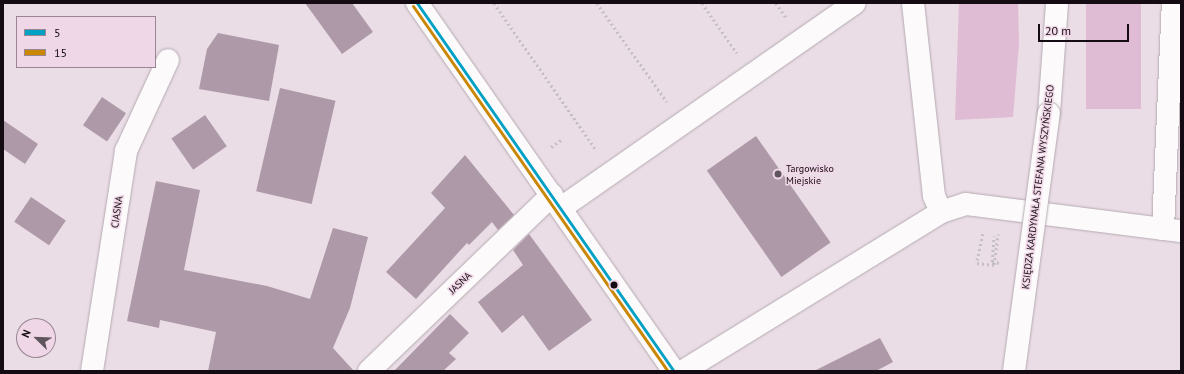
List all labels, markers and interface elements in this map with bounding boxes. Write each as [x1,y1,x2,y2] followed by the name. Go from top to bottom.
[16,16,156,68] legend
[1040,16,1131,42] scale bar
[1045,23,1071,38] text: 20 m
[54,25,61,40] text: 5
[54,45,67,60] text: 15
[1019,83,1057,291] street label: KSIĘDZA KARDYNAŁA STEFANA WYSZYŃSKIEGO
[786,162,834,186] place label: Targowisko Miejskie
[773,169,783,179] marker: Targowisko Miejskie
[109,195,125,229] street label: CIASNA
[446,269,474,297] street label: JASNA
[609,280,619,290] unlabelled marker
[16,318,56,358] north arrow
[18,328,34,340] text: N

